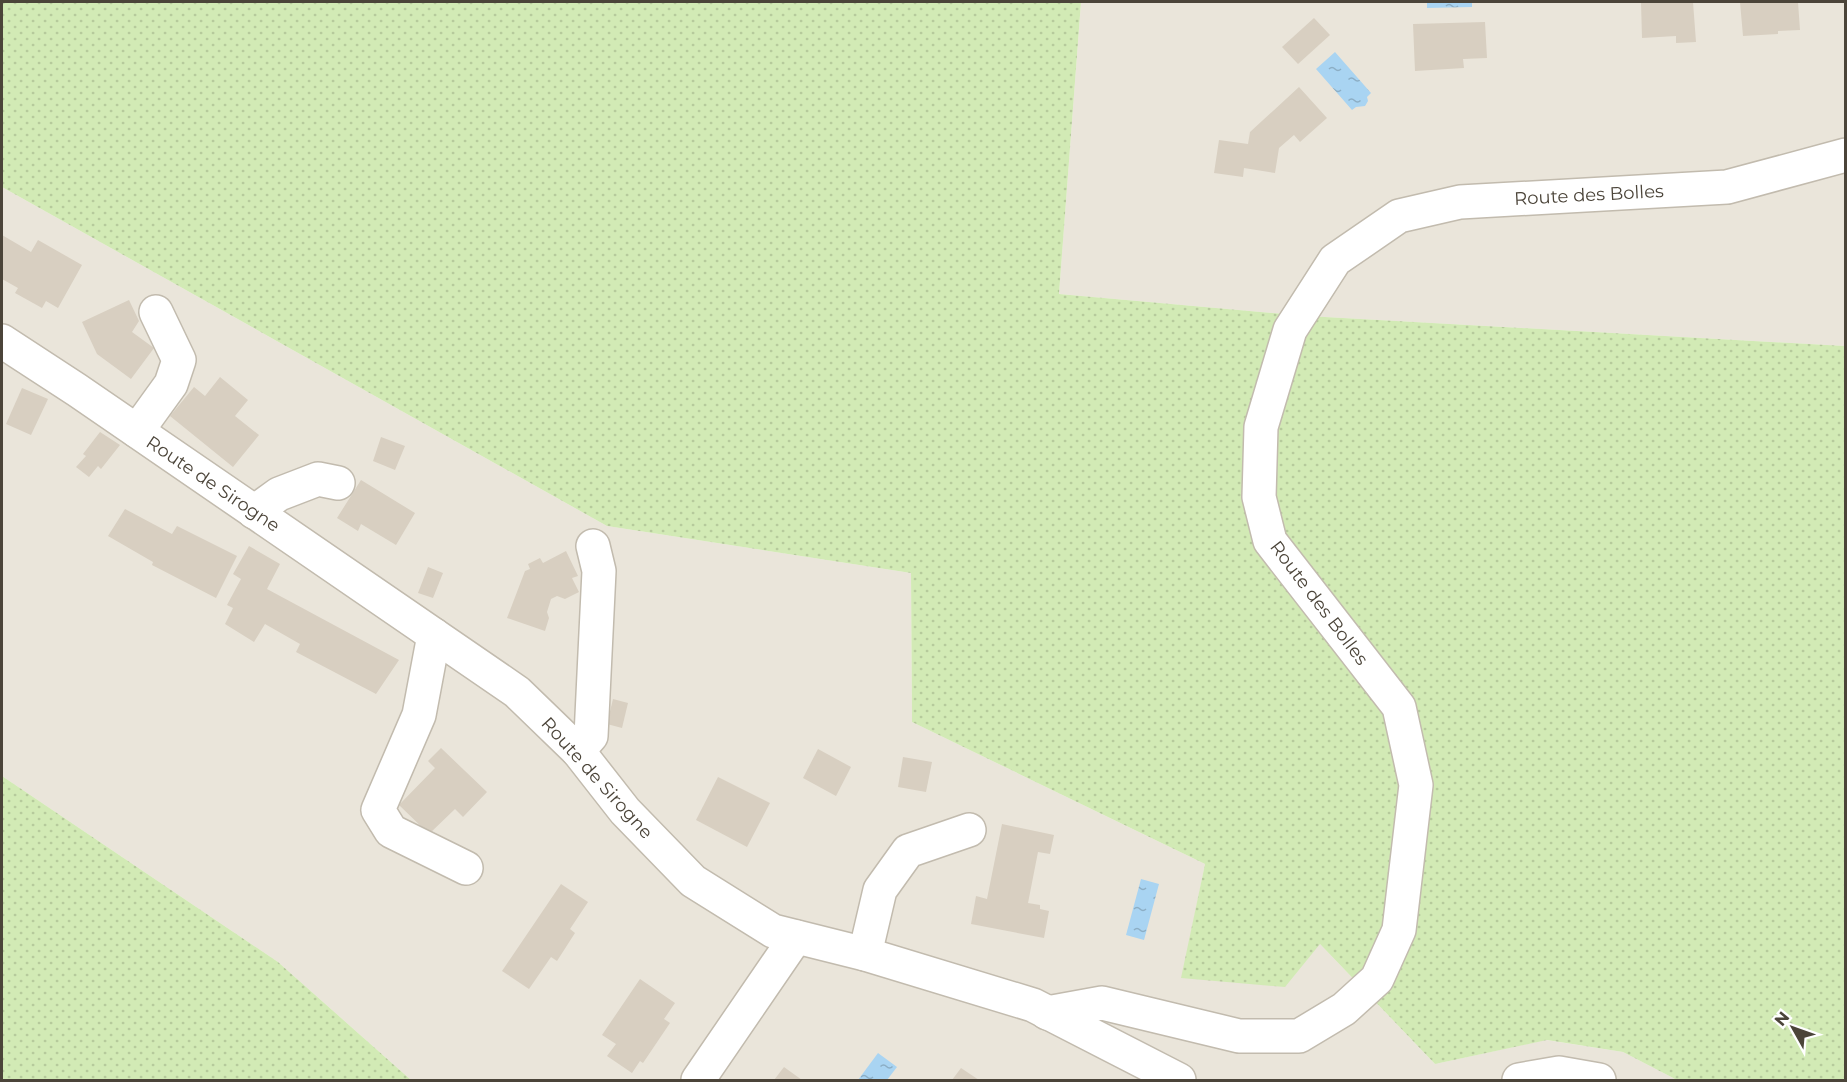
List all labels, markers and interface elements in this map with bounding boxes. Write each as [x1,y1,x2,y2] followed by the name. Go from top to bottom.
[1514,180,1665,210] street label: Route des Bolles
[142,431,284,537] street label: Route de Sirogne
[1265,537,1373,670] street label: Route des Bolles
[537,713,658,844] street label: Route de Sirogne
[1763,998,1823,1058] north arrow
[1770,1008,1793,1030] text: N

